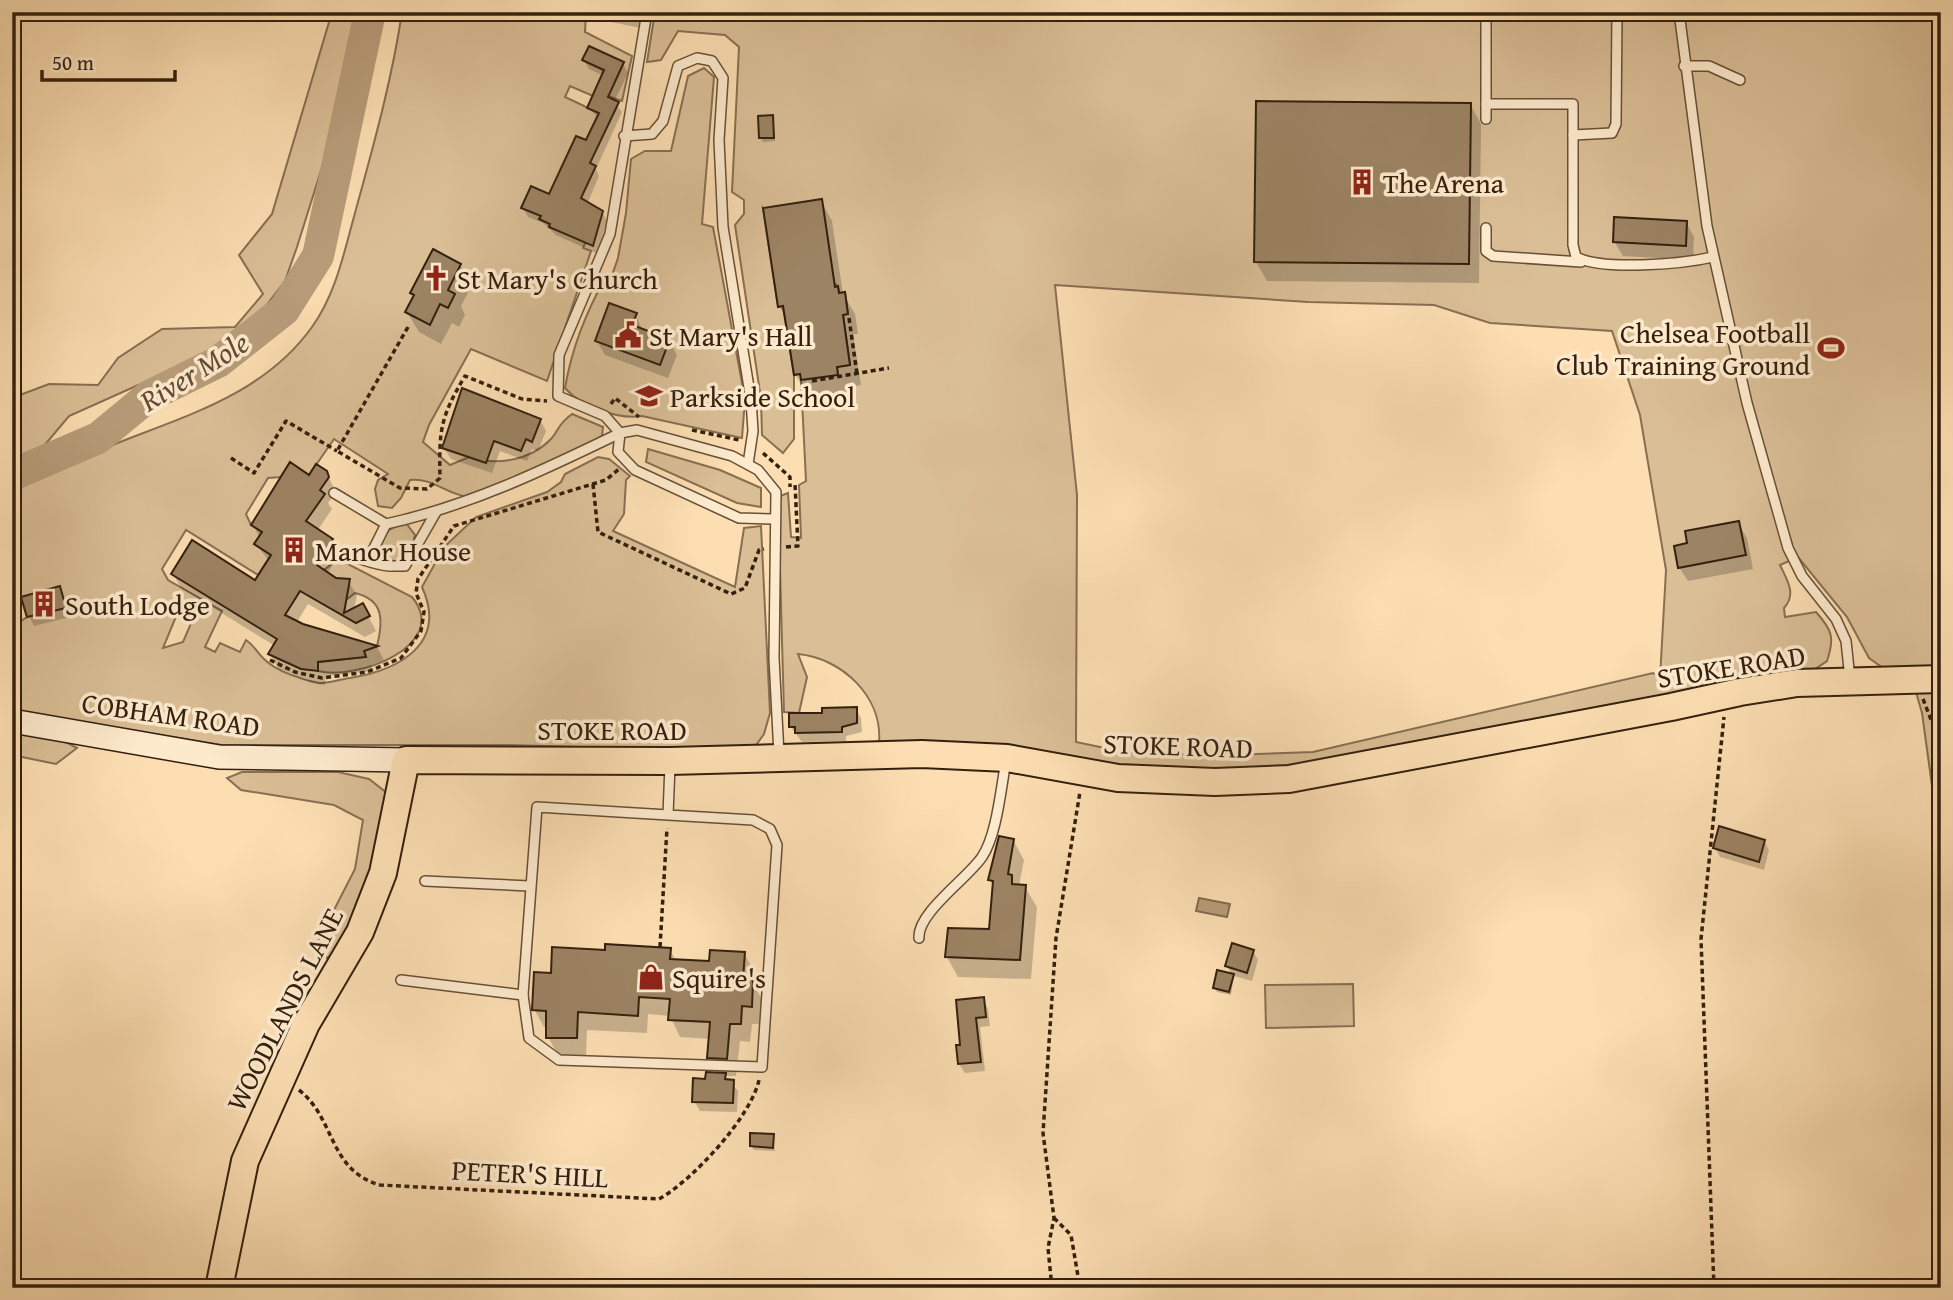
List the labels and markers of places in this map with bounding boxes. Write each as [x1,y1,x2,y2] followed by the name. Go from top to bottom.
[1383,162,1505,203] place label: The Arena
[1347,167,1377,197] building icon: The Arena
[457,258,658,299] place label: St Mary's Church
[421,263,451,293] church icon: St Mary's Church
[1556,312,1810,385] place label: Chelsea Football Club Training Ground
[649,315,813,356] place label: St Mary's Hall
[613,320,643,350] public building icon: St Mary's Hall
[1816,333,1846,363] sports icon: Chelsea Football Club Training Ground
[670,376,855,417] place label: Parkside School
[634,381,664,411] school or university icon: Parkside School
[315,530,471,571] place label: Manor House
[279,535,309,565] building icon: Manor House
[65,584,210,625] place label: South Lodge
[29,589,59,619] building icon: South Lodge
[672,957,766,998] place label: Squire's
[636,962,666,992] shop icon: Squire's

